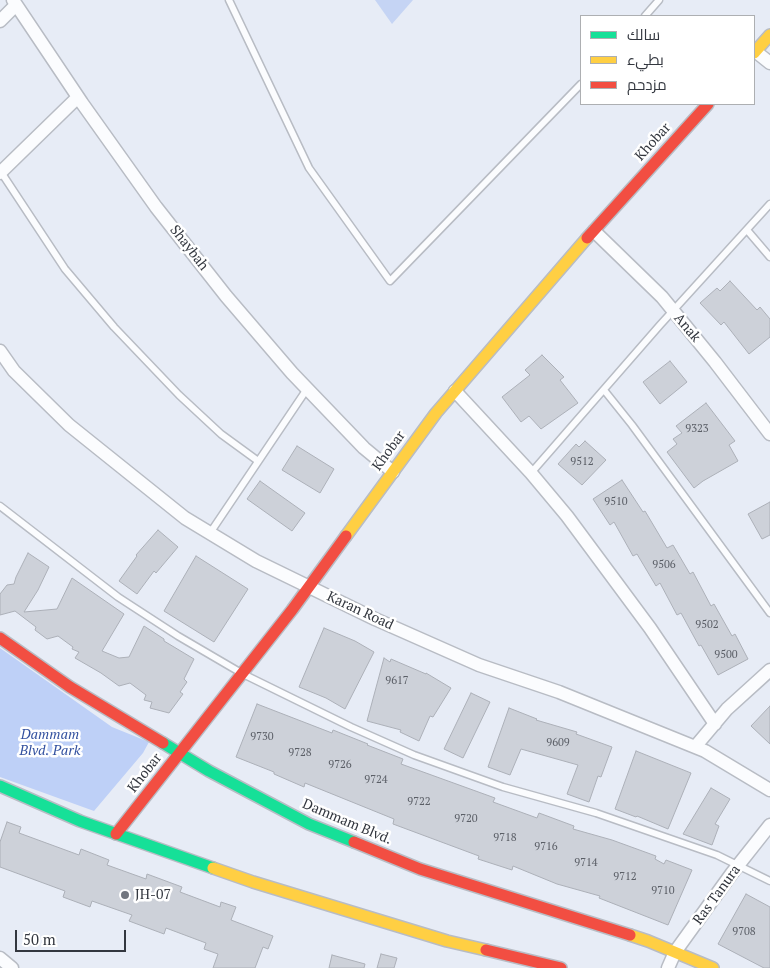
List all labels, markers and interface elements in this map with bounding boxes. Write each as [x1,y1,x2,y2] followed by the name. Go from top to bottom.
[580,15,755,105] legend
[627,24,660,44] text: سالك
[627,49,664,69] text: بطيء
[627,74,667,94] text: مزدحم
[632,120,674,164] street label: Khobar
[166,222,212,274] street label: Shaybah
[670,310,704,346] street label: Anak
[685,422,709,436] house number: 9323
[369,428,409,474] street label: Khobar
[570,455,594,469] house number: 9512
[604,495,628,509] house number: 9510
[652,558,676,572] house number: 9506
[324,588,396,634] street label: Karan Road
[695,618,719,632] house number: 9502
[714,648,738,662] house number: 9500
[385,674,409,688] house number: 9617
[20,727,80,760] park label: Dammam Blvd. Park
[250,730,274,744] house number: 9730
[546,736,570,750] house number: 9609
[288,746,312,760] house number: 9728
[125,750,165,796] street label: Khobar
[328,758,352,772] house number: 9726
[364,773,388,787] house number: 9724
[407,795,431,809] house number: 9722
[300,796,394,848] street label: Dammam Blvd.
[454,812,478,826] house number: 9720
[493,831,517,845] house number: 9718
[534,840,558,854] house number: 9716
[574,856,598,870] house number: 9714
[690,862,744,928] street label: Ras Tanura
[613,870,637,884] house number: 9712
[651,884,675,898] house number: 9710
[135,887,171,903] place label: JH-07
[119,889,131,901] marker: JH-07
[18,920,129,952] scale bar
[732,925,756,939] house number: 9708
[23,929,56,949] text: 50 m

